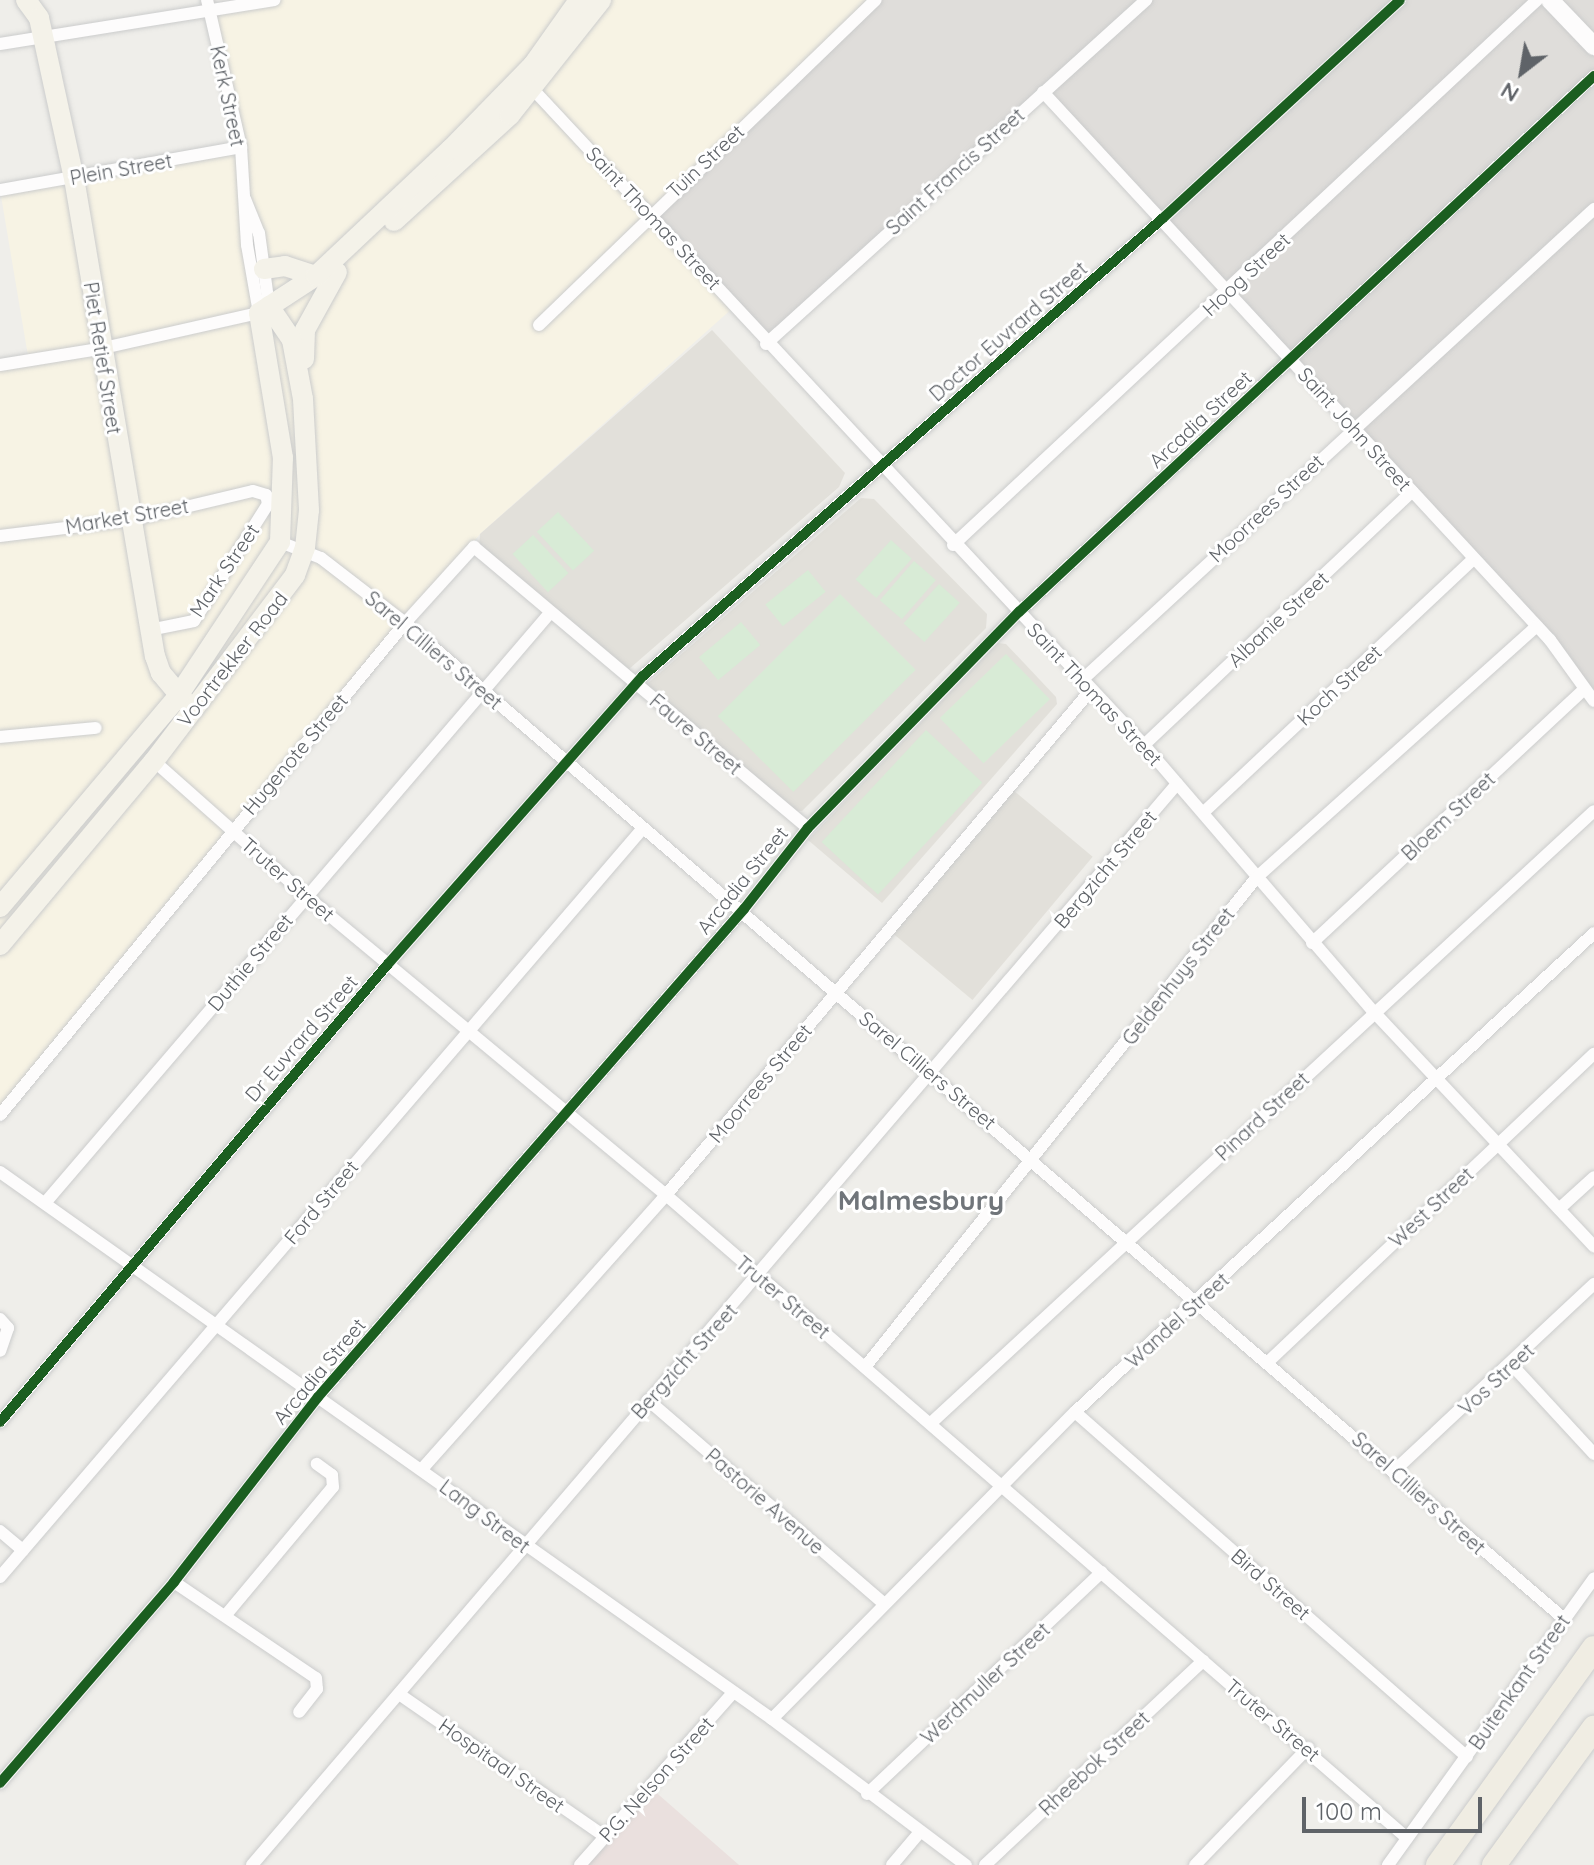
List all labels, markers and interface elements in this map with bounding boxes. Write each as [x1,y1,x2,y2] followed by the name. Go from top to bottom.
[1482,32,1562,112] north arrow
[206,43,250,149] street label: Kerk Street
[1496,76,1524,109] text: N
[881,103,1029,239] street label: Saint Francis Street
[661,119,749,203] street label: Tuin Street
[582,142,726,294] street label: Saint Thomas Street
[68,148,174,190] street label: Plein Street
[1197,227,1295,321] street label: Hoog Street
[924,256,1092,406] street label: Doctor Euvrard Street
[79,280,127,436] street label: Piet Retief Street
[1293,362,1417,496] street label: Saint John Street
[1144,365,1256,473] street label: Arcadia Street
[1204,449,1328,567] street label: Moorrees Street
[63,493,191,539] street label: Market Street
[184,519,264,621] street label: Mark Street
[1223,566,1333,672] street label: Albanie Street
[361,586,507,714] street label: Sarel Cilliers Street
[172,587,292,731] street label: Voortrekker Road
[1023,618,1167,770] street label: Saint Thomas Street
[1292,640,1386,730] street label: Koch Street
[237,689,353,819] street label: Hugenote Street
[645,689,747,779] street label: Faure Street
[1396,767,1500,865] street label: Bloem Street
[1049,805,1161,933] street label: Bergzicht Street
[691,821,793,939] street label: Arcadia Street
[236,832,340,926] street label: Truter Street
[1117,902,1239,1050] street label: Geldenhuys Street
[202,908,298,1016] street label: Duthie Street
[240,970,362,1106] street label: Dr Euvrard Street
[855,1006,1001,1134] street label: Sarel Cilliers Street
[703,1019,817,1147] street label: Moorrees Street
[1210,1067,1314,1165] street label: Pinard Street
[279,1155,363,1249] street label: Ford Street
[1384,1162,1478,1252] street label: West Street
[838,1183,1004,1217] district label: Malmesbury
[731,1251,835,1343] street label: Truter Street
[1120,1267,1234,1373] street label: Wandel Street
[626,1298,742,1424] street label: Bergzicht Street
[268,1313,370,1429] street label: Arcadia Street
[1453,1338,1539,1420] street label: Vos Street
[1347,1427,1491,1559] street label: Sarel Cilliers Street
[701,1443,829,1559] street label: Pastorie Avenue
[435,1474,535,1558] street label: Lang Street
[1227,1543,1315,1625] street label: Bird Street
[1463,1610,1575,1754] street label: Buitenkant Street
[916,1617,1054,1749] street label: Werdmuller Street
[1221,1674,1325,1766] street label: Truter Street
[1034,1706,1154,1820] street label: Rheebok Street
[594,1711,718,1847] street label: P.G. Nelson Street
[434,1713,570,1817] street label: Hospitaal Street
[1306,1781,1486,1831] scale bar
[1316,1796,1382,1826] text: 100 m

